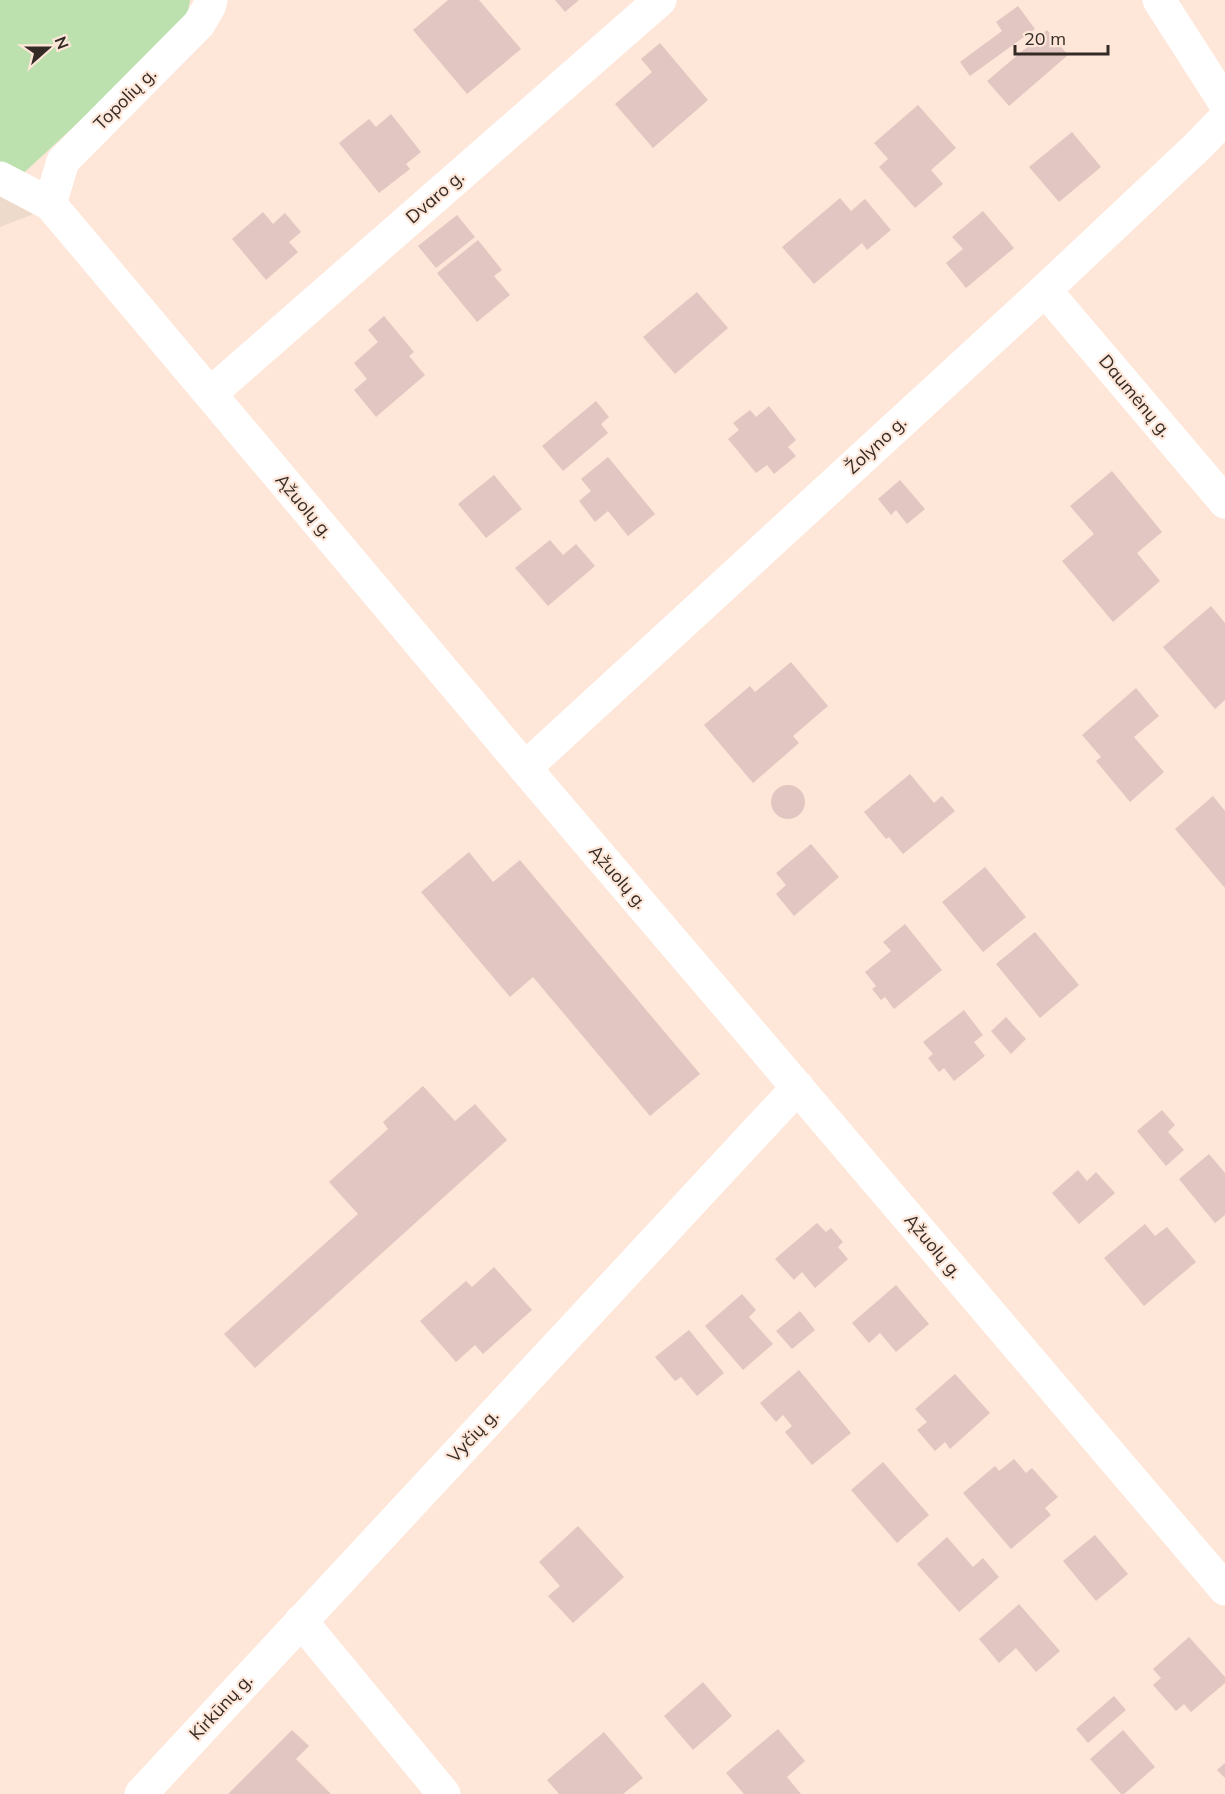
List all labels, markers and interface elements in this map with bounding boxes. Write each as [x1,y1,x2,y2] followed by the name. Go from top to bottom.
[18,18,78,78] north arrow
[1015,18,1108,56] scale bar
[1024,27,1066,50] text: 20 m
[51,33,74,52] text: N
[88,62,161,135] street label: Topolių g.
[401,165,469,228] street label: Dvaro g.
[1094,350,1177,442] street label: Daumėnų g.
[840,411,911,479] street label: Žolyno g.
[271,469,338,543] street label: Ąžuolų g.
[584,840,652,913] street label: Ąžuolų g.
[900,1209,967,1283] street label: Ąžuolų g.
[442,1404,503,1467] street label: Vyčių g.
[184,1669,257,1745] street label: Kirkūnų g.

